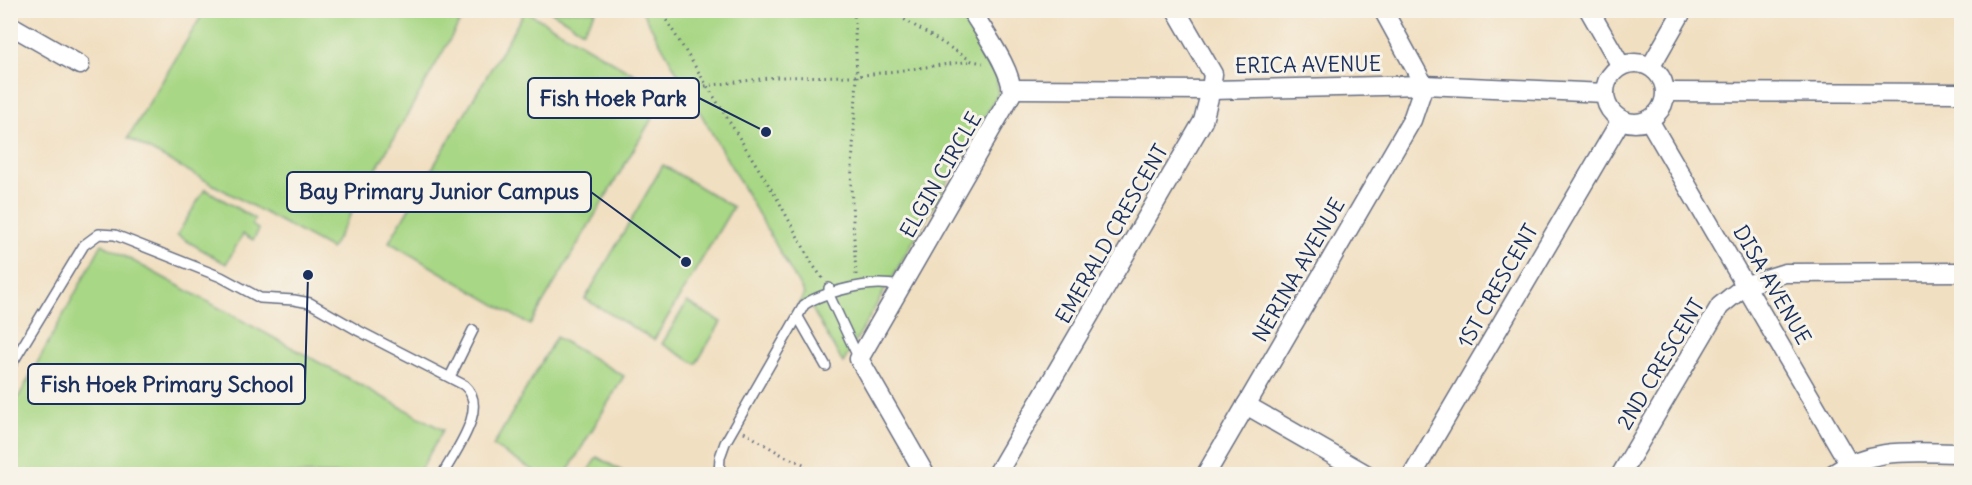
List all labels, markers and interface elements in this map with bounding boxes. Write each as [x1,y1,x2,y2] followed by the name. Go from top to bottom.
[1235,50,1381,79] street label: ERICA AVENUE
[528,78,699,118] callout: Fish Hoek Park
[539,84,687,112] text: Fish Hoek Park
[894,107,987,242] street label: ELGIN CIRCLE
[1049,139,1174,328] street label: EMERALD CRESCENT
[287,172,591,212] callout: Bay Primary Junior Campus
[299,177,579,205] text: Bay Primary Junior Campus
[1246,193,1351,347] street label: NERINA AVENUE
[1451,219,1544,352] street label: 1ST CRESCENT
[1727,220,1817,349] street label: DISA AVENUE
[1611,293,1710,434] street label: 2ND CRESCENT
[28,364,305,404] callout: Fish Hoek Primary School
[40,370,294,398] text: Fish Hoek Primary School

